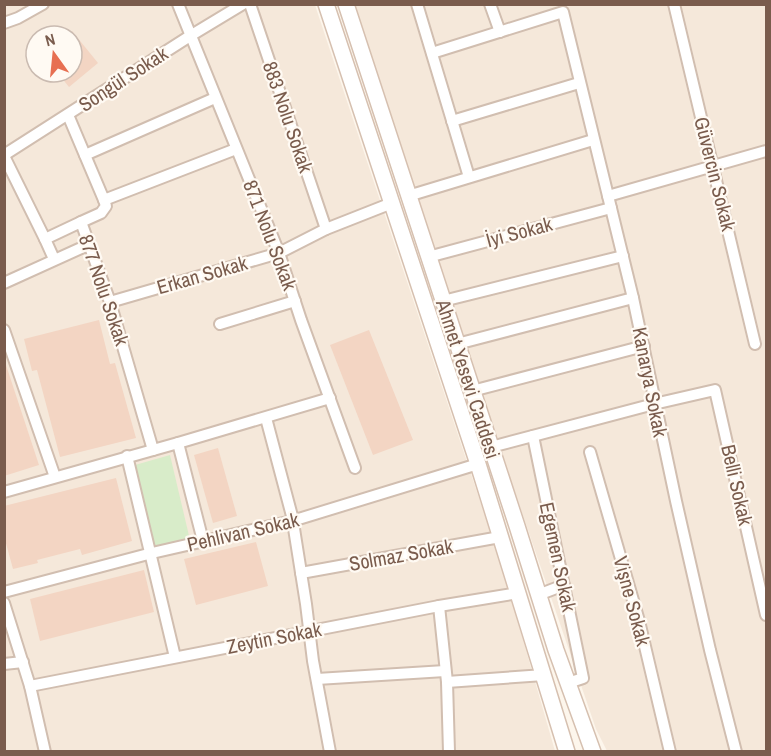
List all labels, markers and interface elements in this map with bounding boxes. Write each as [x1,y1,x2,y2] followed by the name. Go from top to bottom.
[24,24,84,84] north arrow
[43,28,58,51] text: N
[73,39,173,117] street label: Songül Sokak
[257,58,320,177] street label: 883 Nolu Sokak
[688,114,743,235] street label: Güvercin Sokak
[237,176,304,294] street label: 871 Nolu Sokak
[483,210,556,253] street label: İyi Sokak
[73,231,136,350] street label: 877 Nolu Sokak
[153,249,251,300] street label: Erkan Sokak
[430,295,507,462] street label: Ahmet Yesevi Caddesi
[627,325,675,440] street label: Kanarya Sokak
[715,442,760,529] street label: Belli Sokak
[534,500,583,615] street label: Egemen Sokak
[184,505,302,557] street label: Pehlivan Sokak
[347,532,456,577] street label: Solmaz Sokak
[608,553,658,649] street label: Vişne Sokak
[224,615,324,660] street label: Zeytin Sokak

